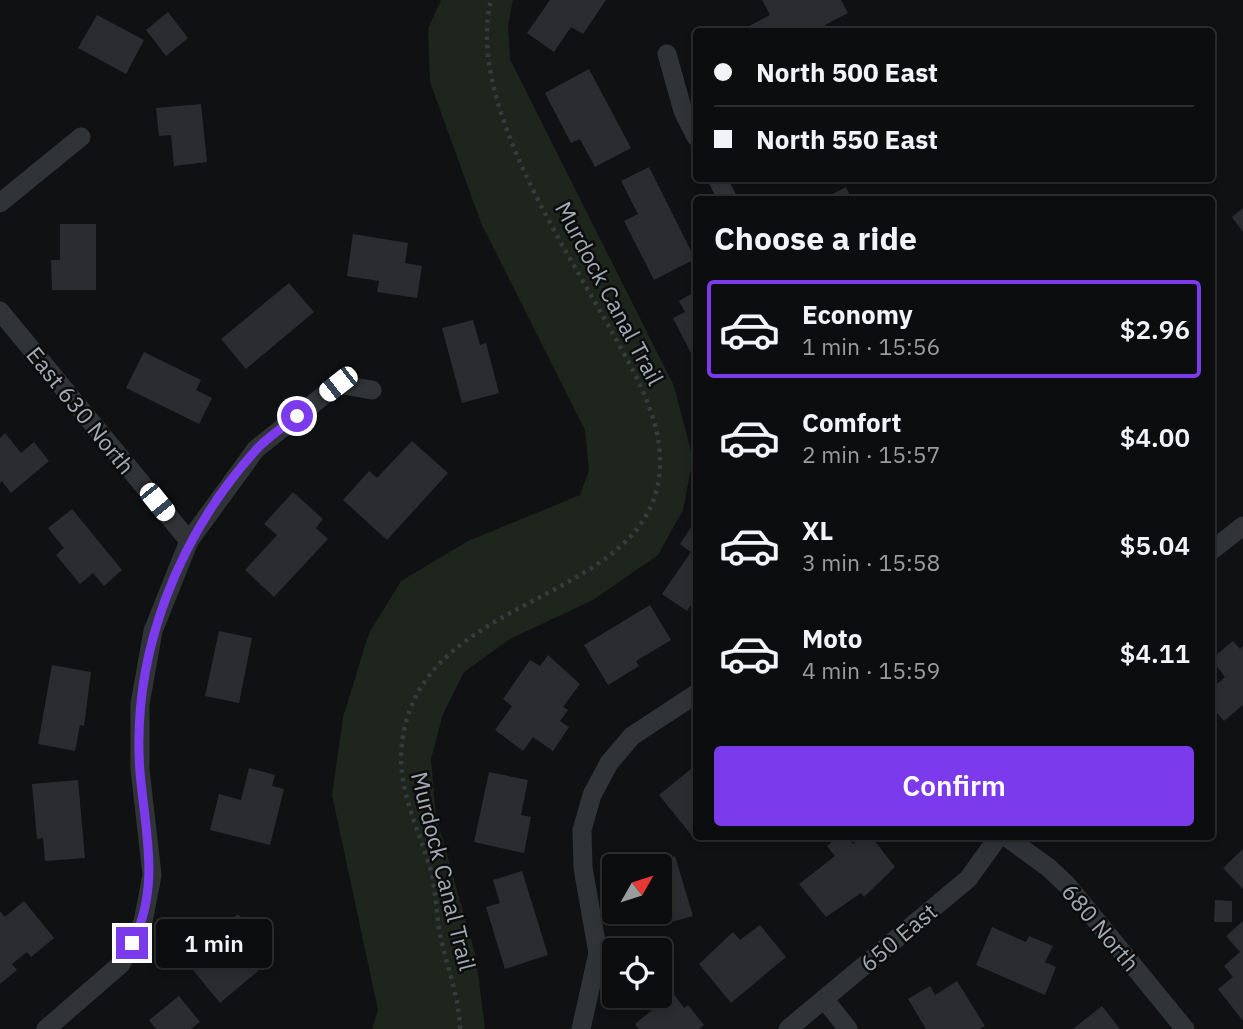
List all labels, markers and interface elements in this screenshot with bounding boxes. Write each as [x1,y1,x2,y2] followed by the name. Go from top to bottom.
[756,55,938,89] text: North 500 East
[756,122,938,156] text: North 550 East
[549,196,671,390] street label: Murdock Canal Trail
[714,217,917,259] text: Choose a ride
[802,297,913,331] text: Economy
[718,298,781,361] icon: car
[1120,312,1190,346] text: $2.96
[802,331,940,361] text: 1 min · 15:56
[20,340,142,480] street label: East 630 North
[315,363,362,405] car
[281,400,313,432] route start
[802,405,901,439] text: Comfort
[718,406,781,469] icon: car
[1120,420,1190,454] text: $4.00
[802,439,940,469] text: 2 min · 15:57
[136,479,179,525] car
[802,513,833,547] text: XL
[718,514,781,577] icon: car
[1120,528,1190,562] text: $5.04
[802,547,940,577] text: 3 min · 15:58
[802,621,862,655] text: Moto
[718,622,781,685] icon: car
[1120,636,1190,670] text: $4.11
[802,655,940,685] text: 4 min · 15:59
[714,746,1194,826] button: Confirm
[405,769,483,973] street label: Murdock Canal Trail
[602,854,672,924] north arrow
[602,854,672,1008] map controls
[1056,877,1146,977] street label: 680 North
[853,896,943,978] street label: 650 East
[156,918,272,968] callout: 1 min
[116,927,148,959] route end
[184,928,244,958] text: 1 min
[602,938,672,1008] button: locate

